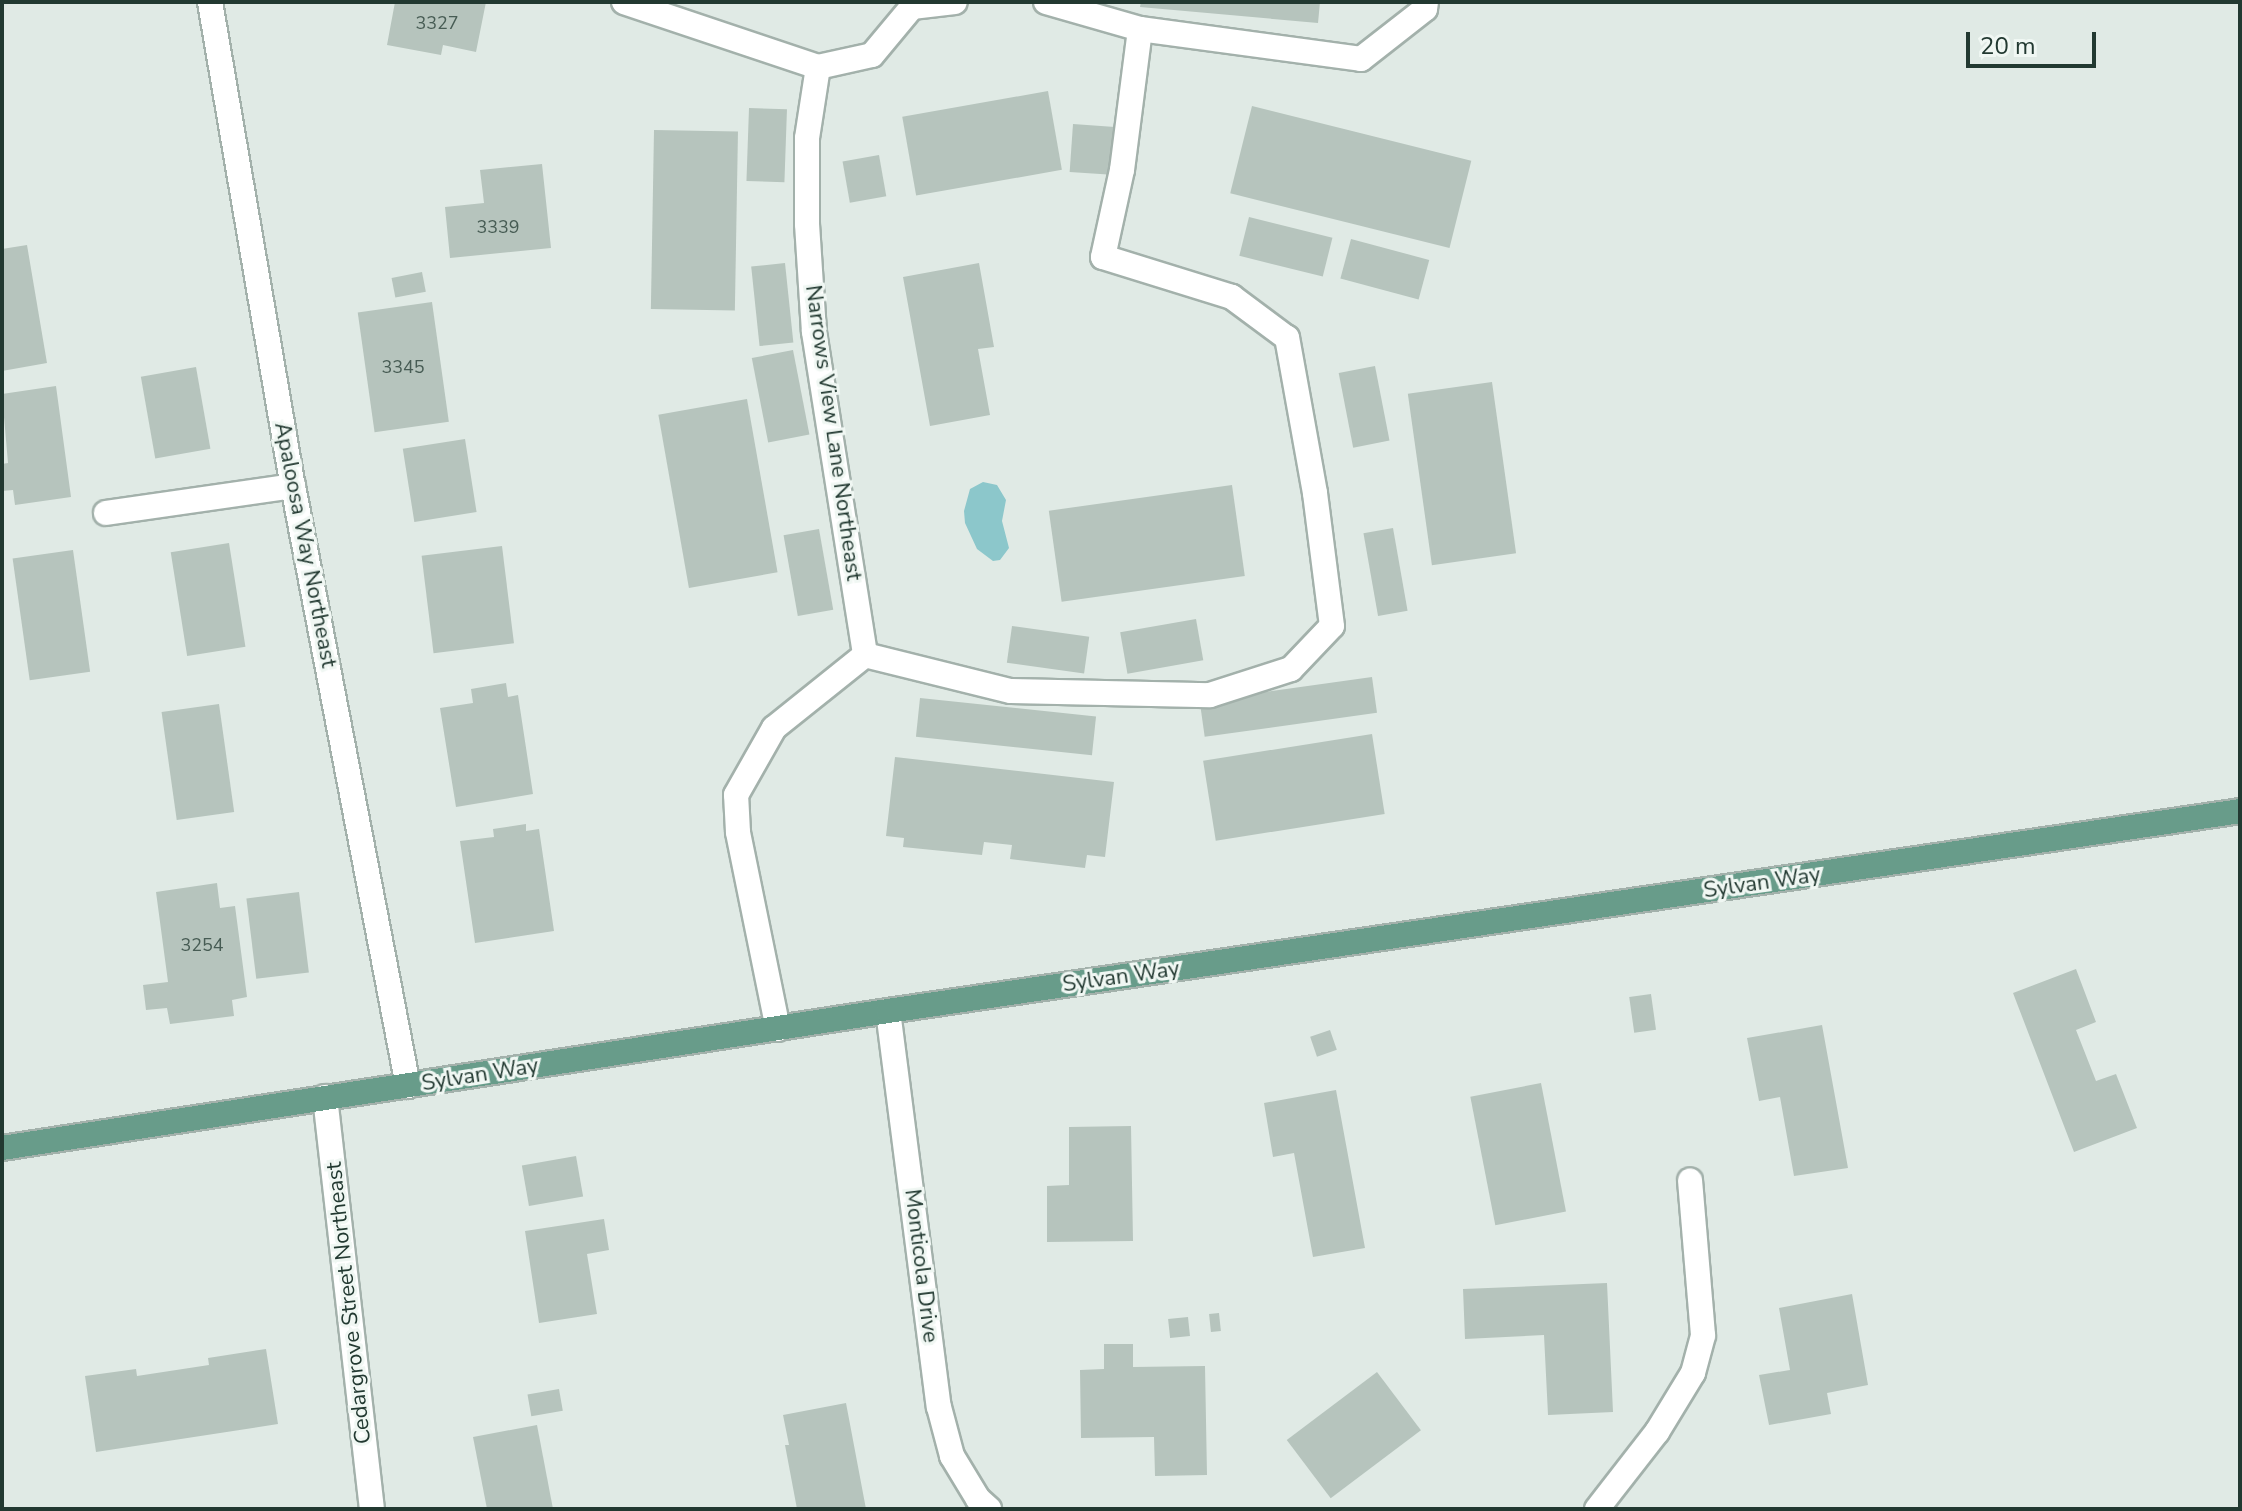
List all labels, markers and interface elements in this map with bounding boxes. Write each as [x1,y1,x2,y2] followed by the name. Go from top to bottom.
[415,12,459,34] house number: 3327
[1970,16,2100,66] scale bar
[1980,30,2036,62] text: 20 m
[476,216,520,238] house number: 3339
[799,283,867,583] street label: Narrows View Lane Northeast
[381,356,425,378] house number: 3345
[268,420,342,670] street label: Apaloosa Way Northeast
[1702,862,1822,904] street label: Sylvan Way
[180,934,224,956] house number: 3254
[1061,956,1181,998] street label: Sylvan Way
[420,1053,540,1097] street label: Sylvan Way
[321,1161,377,1445] street label: Cedargrove Street Northeast
[898,1188,944,1344] street label: Monticola Drive

